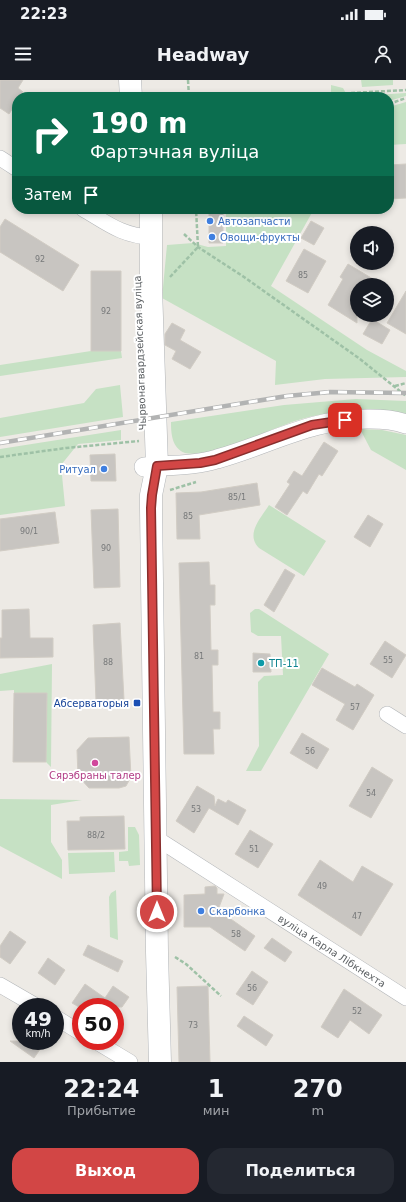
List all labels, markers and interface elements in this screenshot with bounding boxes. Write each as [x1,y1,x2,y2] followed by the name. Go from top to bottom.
[20,5,68,23] text: 22:23
[12,43,34,65] icon: menu
[372,43,394,65] icon: person
[157,44,249,65] text: Headway
[90,107,187,140] text: 190 m
[24,108,76,160] icon: right
[90,141,259,162] text: Фартэчная вуліца
[80,184,102,206] icon: arrive
[24,186,72,204] text: Затем
[205,216,215,226] marker: Автозапчасти
[218,216,291,227] place label: Автозапчасти
[350,226,394,322] map controls
[350,226,394,270] button: sound
[207,232,217,242] marker: Овощи-фрукты
[220,232,300,243] place label: Овощи-фрукты
[35,255,45,264] house number: 92
[298,271,308,280] house number: 85
[132,275,148,431] street label: Чырвонагвардзейская вуліца
[350,278,394,322] button: layers
[101,307,111,316] house number: 92
[328,403,362,437] pin
[334,409,356,431] icon: arrive
[59,464,96,475] place label: Ритуал
[99,464,109,474] marker: Ритуал
[228,493,246,502] house number: 85/1
[183,512,193,521] house number: 85
[20,527,38,536] house number: 90/1
[101,544,111,553] house number: 90
[194,652,204,661] house number: 81
[383,656,393,665] house number: 55
[103,658,113,667] house number: 88
[256,658,266,668] marker: ТП-11
[268,658,299,669] place label: ТП-11
[54,698,129,709] place label: Абсерваторыя
[132,698,142,708] marker: Абсерваторыя
[350,703,360,712] house number: 57
[305,747,315,756] house number: 56
[90,758,100,768] marker: Сярэбраны талер
[49,770,141,781] place label: Сярэбраны талер
[366,789,376,798] house number: 54
[191,805,201,814] house number: 53
[87,831,105,840] house number: 88/2
[249,845,259,854] house number: 51
[317,882,327,891] house number: 49
[136,891,178,933] position arrow
[196,906,206,916] marker: Скарбонка
[209,906,266,917] place label: Скарбонка
[276,912,388,989] street label: вуліца Карла Лібкнехта
[352,912,362,921] house number: 47
[231,930,241,939] house number: 58
[247,984,257,993] house number: 56
[72,998,124,1050] speed limit sign: 50
[24,1007,52,1031] text: 49
[352,1007,362,1016] house number: 52
[188,1021,198,1030] house number: 73
[25,1028,51,1039] text: km/h
[63,1075,140,1103] text: 22:24
[208,1075,224,1103] text: 1
[293,1075,343,1103] text: 270
[67,1103,136,1118] text: Прибытие
[203,1103,230,1118] text: мин
[311,1103,324,1118] text: m
[12,1148,199,1194] button: Выход
[207,1148,394,1194] button: Поделиться

